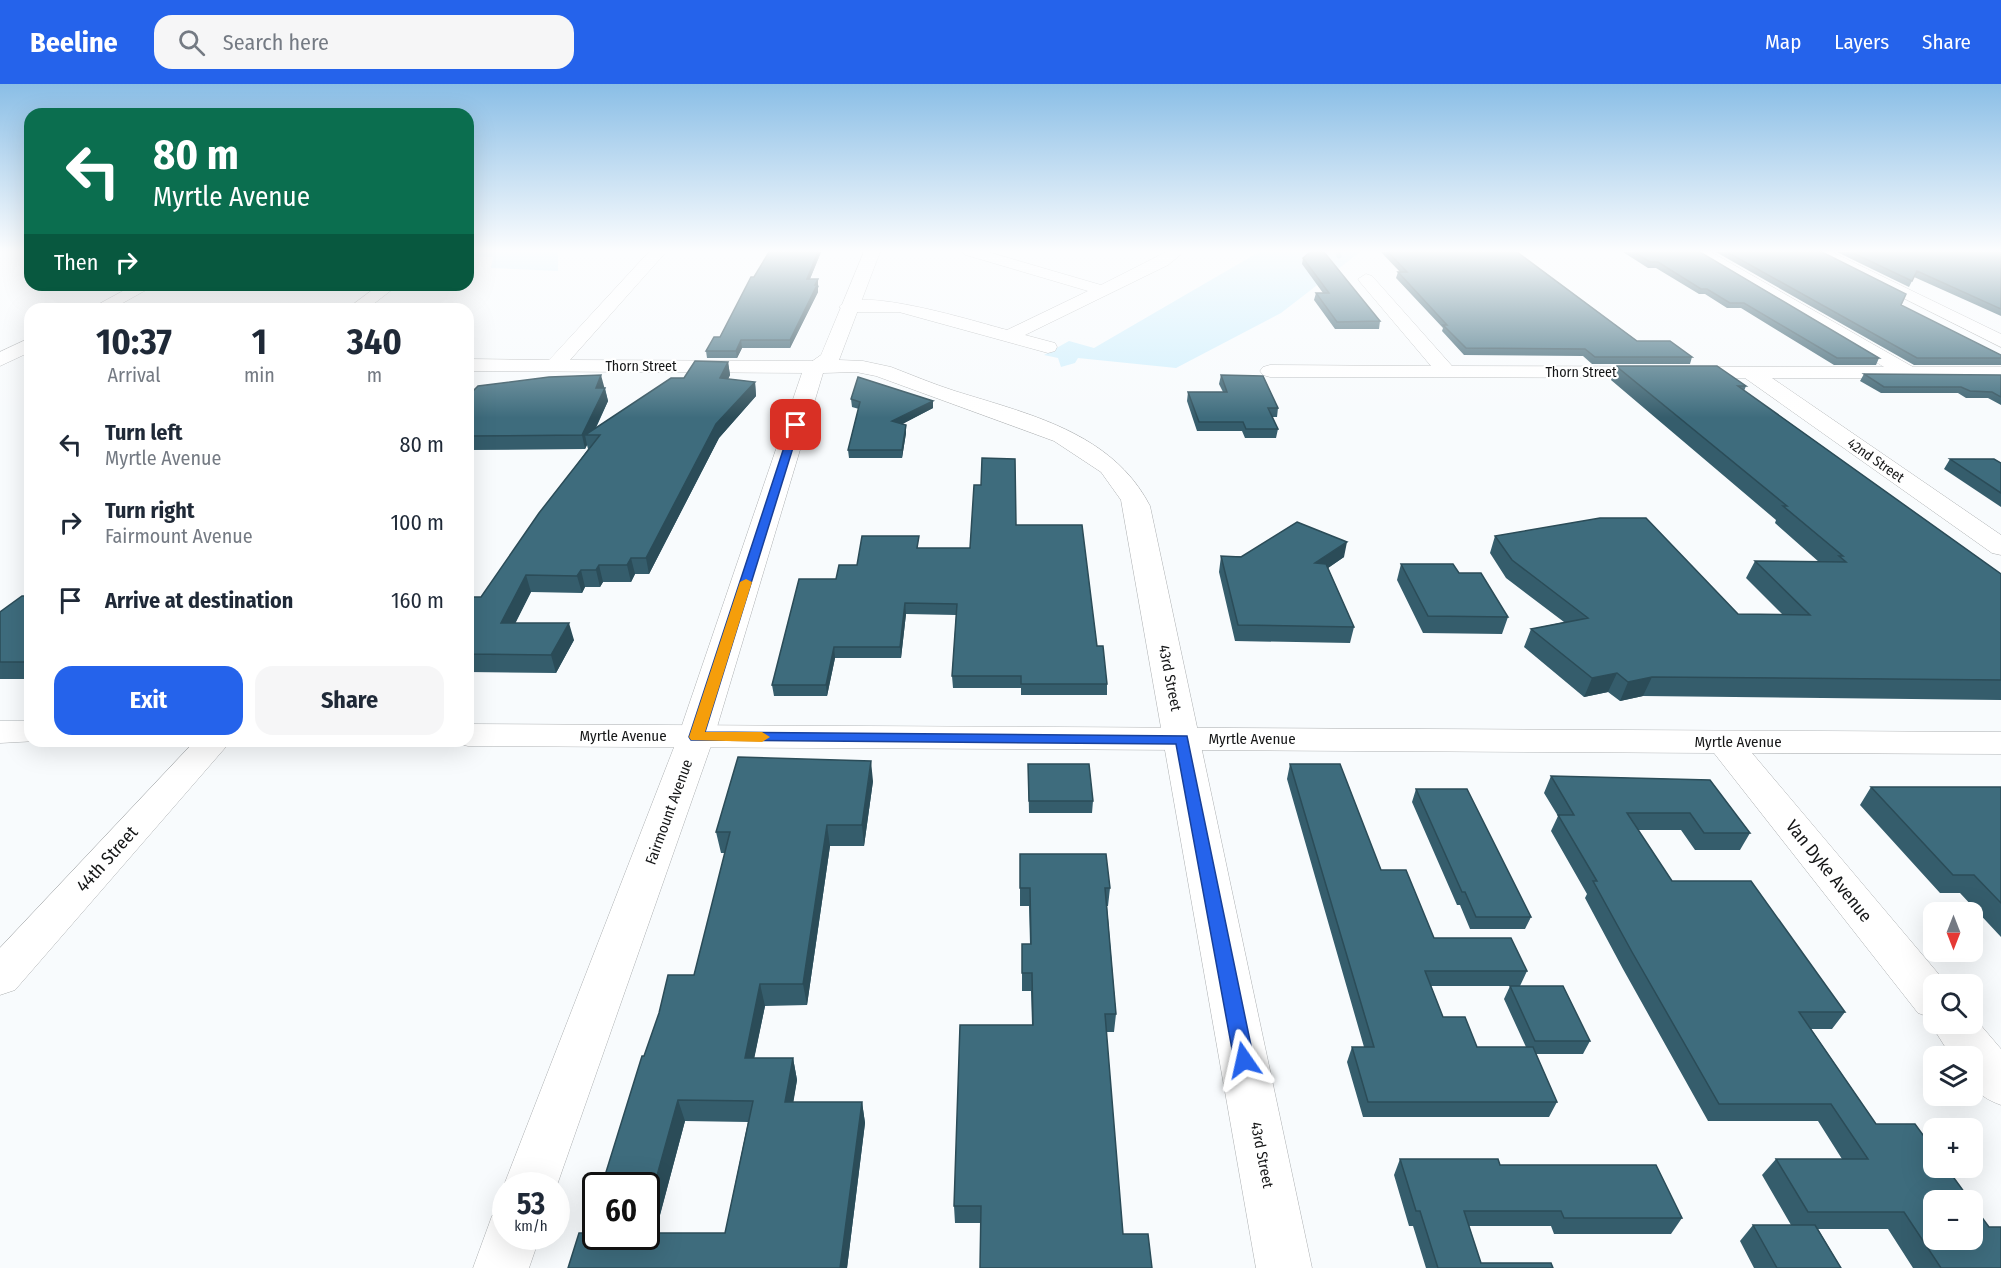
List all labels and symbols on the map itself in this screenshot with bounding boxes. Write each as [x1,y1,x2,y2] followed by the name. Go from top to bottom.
[605,358,677,375] street label: Thorn Street
[1545,364,1617,381] street label: Thorn Street
[770,399,821,450] pin
[1844,435,1908,486] street label: 42nd Street
[1155,643,1185,713] street label: 43rd Street
[579,727,667,745] street label: Myrtle Avenue
[1208,730,1296,748] street label: Myrtle Avenue
[1694,733,1782,751] street label: Myrtle Avenue
[642,757,696,867] street label: Fairmount Avenue
[1781,816,1877,927] street label: Van Dyke Avenue
[72,821,142,897] street label: 44th Street
[1923,902,1983,962] north arrow
[1212,1028,1276,1092] position arrow
[1247,1120,1277,1190] street label: 43rd Street
[582,1172,660,1250] speed limit sign: 60

